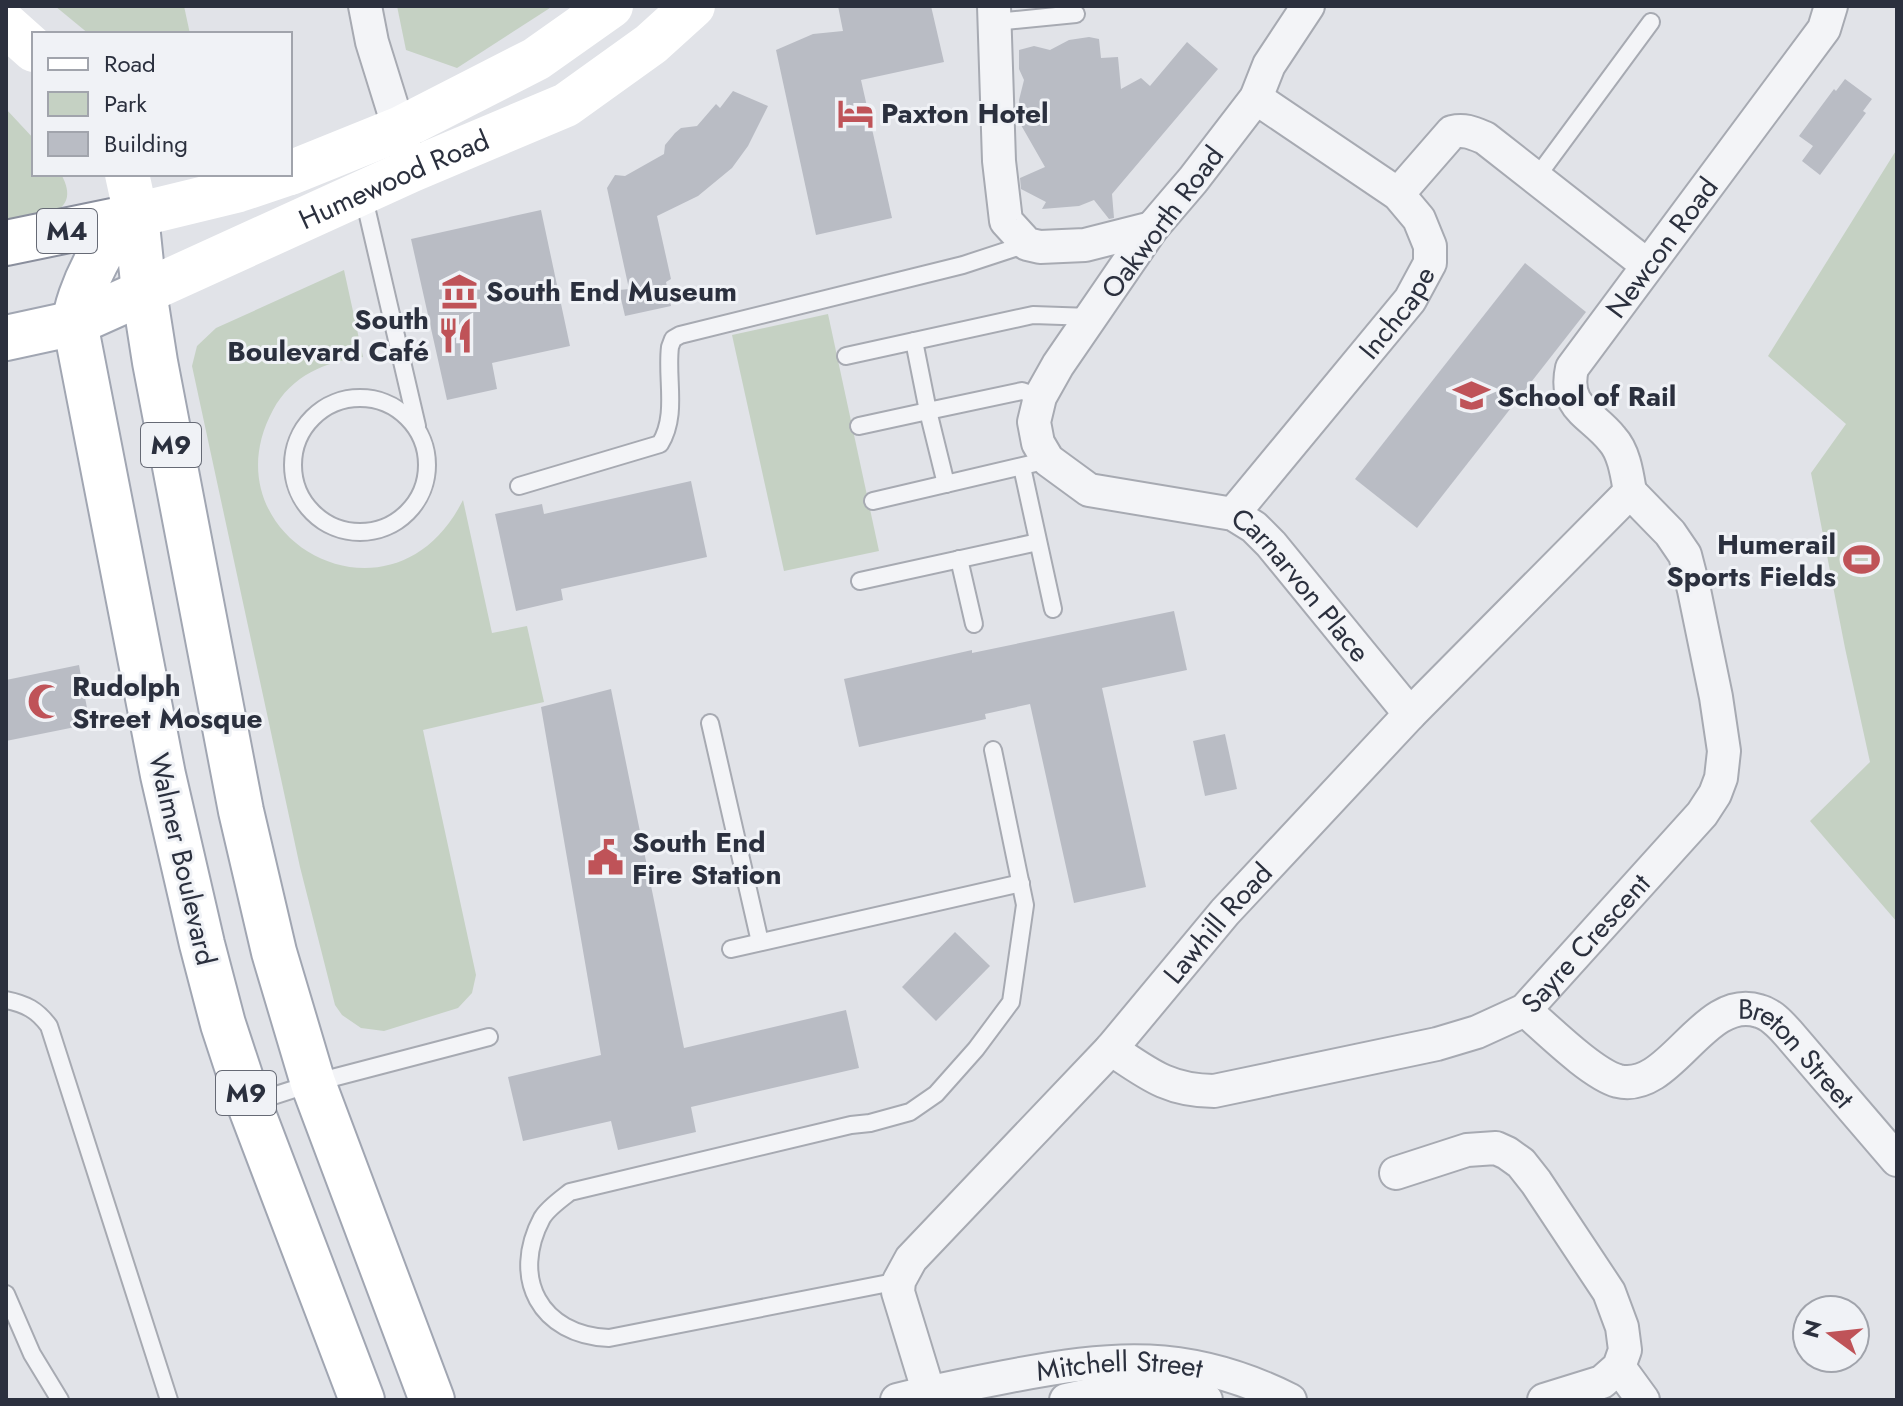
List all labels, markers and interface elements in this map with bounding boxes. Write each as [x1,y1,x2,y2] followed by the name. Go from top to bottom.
[32,32,292,176] legend
[104,46,156,81] text: Road
[104,86,147,121] text: Park
[881,93,1049,134] place label: Paxton Hotel
[836,94,874,132] hotel icon: Paxton Hotel
[292,120,496,240] street label: Humewood Road
[104,126,188,161] text: Building
[1091,137,1234,307] street label: Oakworth Road
[1596,169,1728,327] street label: Newcon Road
[37,209,97,253] road number: M4
[1349,259,1445,368] street label: Inchcape
[486,271,737,312] place label: South End Museum
[441,272,479,310] museum icon: South End Museum
[227,299,429,372] place label: South Boulevard Café
[436,316,474,354] restaurant icon: South Boulevard Café
[1497,376,1676,417] place label: School of Rail
[1452,377,1490,415] school or university icon: School of Rail
[141,423,201,467] road number: M9
[1223,498,1380,671] street label: Carnarvon Place
[1666,524,1836,597] place label: Humerail Sports Fields
[1843,541,1881,579] sports icon: Humerail Sports Fields
[72,666,263,739] place label: Rudolph Street Mosque
[27,683,65,721] mosque icon: Rudolph Street Mosque
[138,749,227,969] street label: Walmer Boulevard
[632,822,782,895] place label: South End Fire Station
[587,839,625,877] public building icon: South End Fire Station
[1154,854,1282,993] street label: Lawhill Road
[1511,864,1660,1023] street label: Sayre Crescent
[1738,989,1864,1118] street label: Breton Street
[216,1071,276,1115] road number: M9
[1791,1294,1871,1374] north arrow
[1794,1316,1829,1341] text: N
[1033,1341,1207,1392] street label: Mitchell Street

